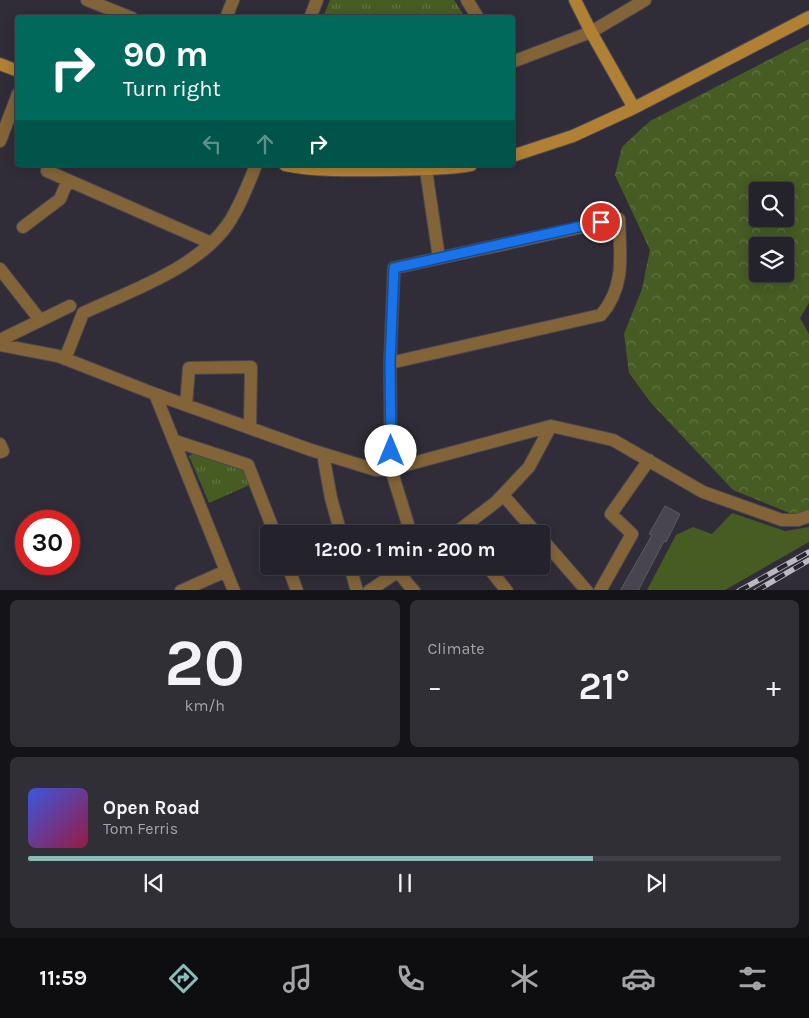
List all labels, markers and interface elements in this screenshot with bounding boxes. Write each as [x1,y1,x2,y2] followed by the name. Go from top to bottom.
[123,34,209,75] text: 90 m
[40,35,105,100] icon: right
[123,76,221,102] text: Turn right
[198,130,226,158] icon: left
[251,130,279,158] icon: ahead
[304,130,332,158] icon: right
[749,182,794,282] map controls
[749,182,794,227] button: search
[580,201,622,243] pin
[587,208,615,236] icon: arrive
[749,237,794,282] button: layers
[364,424,416,476] position arrow
[15,510,80,575] speed limit sign: 30
[315,539,495,561] text: 12:00 · 1 min · 200 m
[165,625,245,701] text: 20
[428,639,485,658] text: Climate
[579,664,630,709] text: 21°
[428,670,442,703] text: −
[766,670,781,703] text: +
[184,696,225,715] text: km/h
[103,797,200,819] text: Open Road
[103,819,178,838] text: Tom Ferris
[140,869,168,897] icon: previous
[391,869,419,897] icon: pause
[642,869,670,897] icon: next
[166,961,201,996] icon: directions
[280,961,315,996] icon: music
[393,961,428,996] icon: phone
[507,961,542,996] icon: climate
[621,961,656,996] icon: car
[735,961,770,996] icon: filters
[39,965,87,991] text: 11:59

